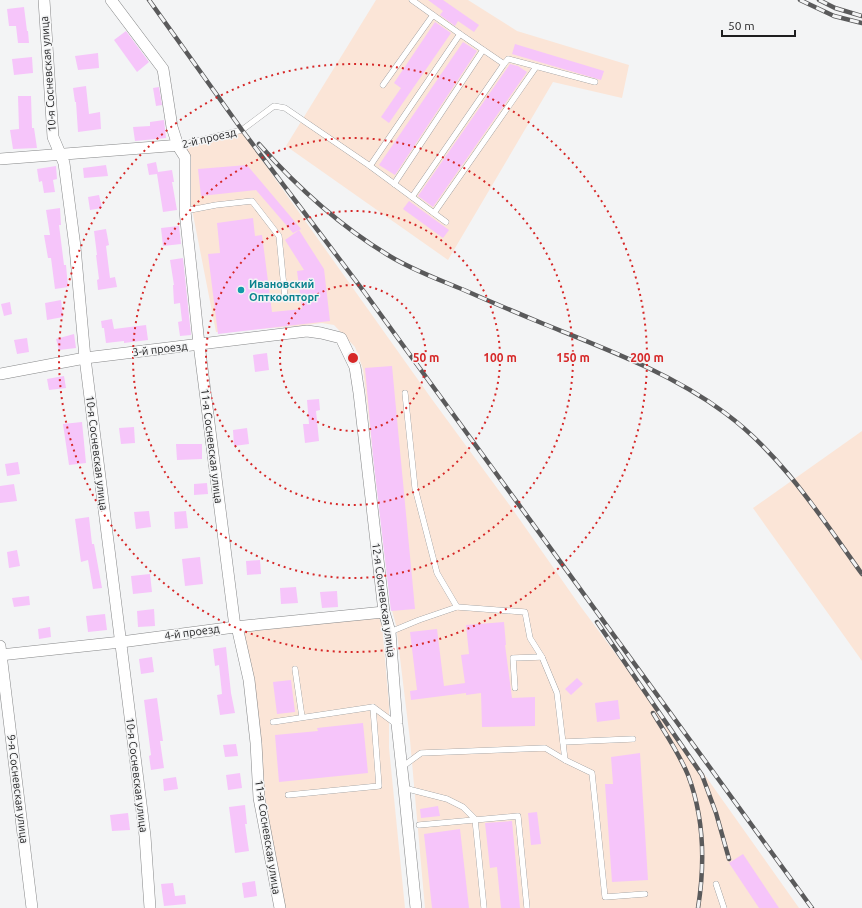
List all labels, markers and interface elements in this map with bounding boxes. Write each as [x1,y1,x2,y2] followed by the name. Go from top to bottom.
[722,12,795,38] scale bar
[38,16,58,132] street label: 10-я Сосневская улица
[728,19,755,32] text: 50 m
[181,126,238,150] street label: 2-й проезд
[249,278,319,303] place label: Ивановский Опткоопторг
[236,285,246,295] marker: Ивановский Опткоопторг
[132,340,189,358] street label: 3-й проезд
[346,351,360,365] centre of rings
[413,351,439,364] text: 50 m
[483,351,517,364] text: 100 m
[556,351,590,364] text: 150 m
[630,351,664,364] text: 200 m
[199,388,225,504] street label: 11-я Сосневская улица
[84,395,110,511] street label: 10-я Сосневская улица
[370,542,398,658] street label: 12-я Сосневская улица
[164,622,221,642] street label: 4-й проезд
[124,717,150,833] street label: 10-я Сосневская улица
[5,734,31,844] street label: 9-я Сосневская улица
[253,779,283,895] street label: 11-я Сосневская улица

